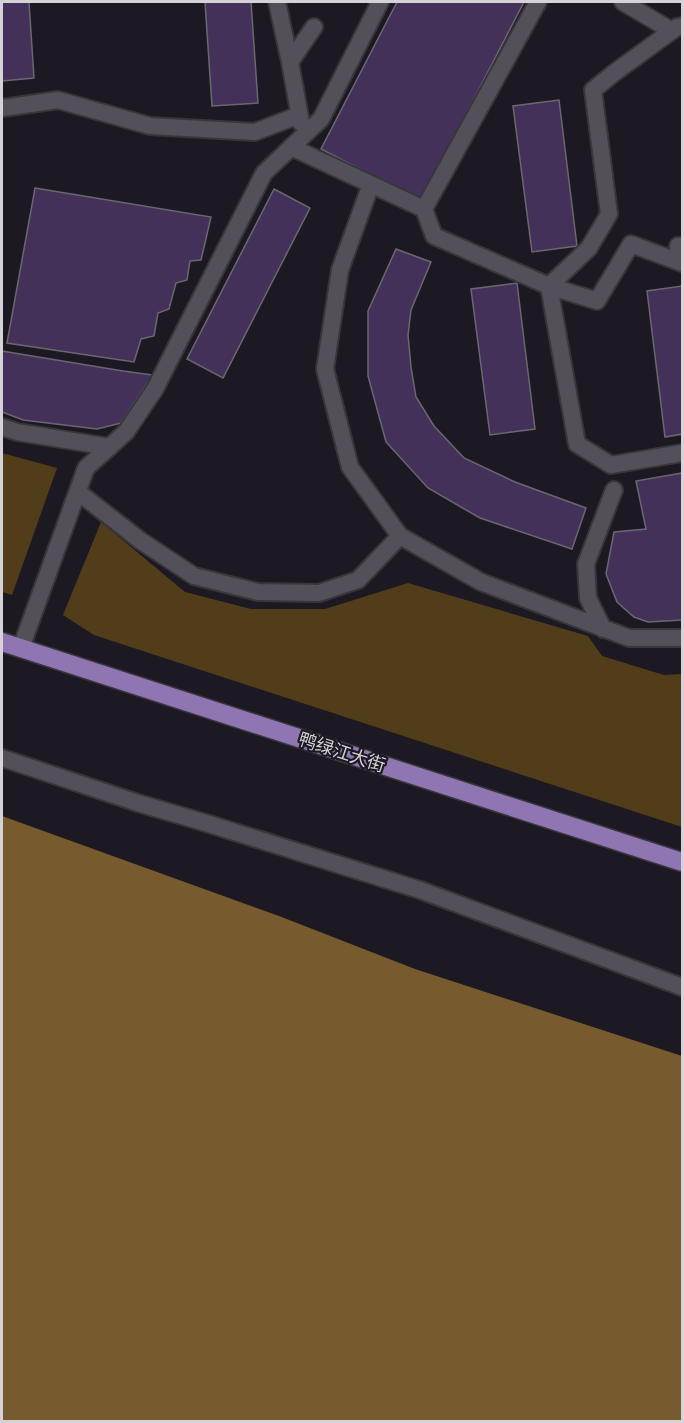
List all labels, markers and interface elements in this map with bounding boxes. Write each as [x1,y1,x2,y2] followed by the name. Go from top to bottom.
[296,728,388,776] street label: 鸭绿江大街

